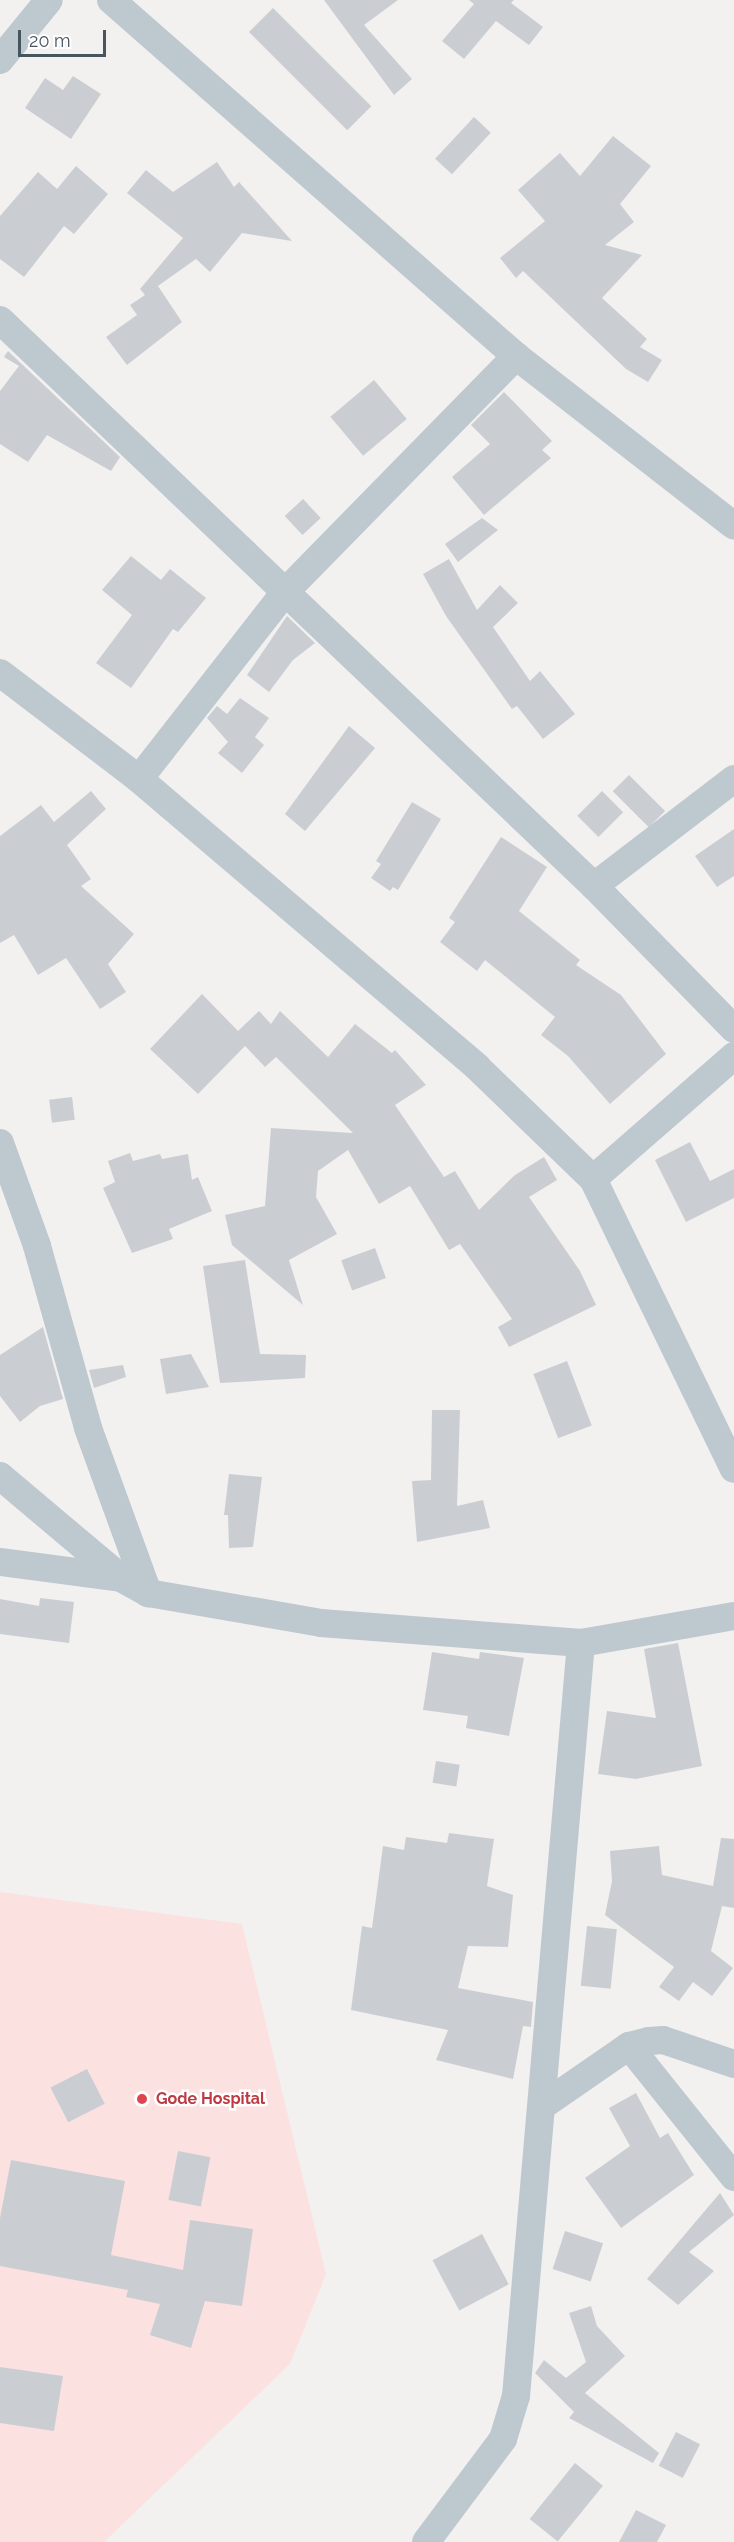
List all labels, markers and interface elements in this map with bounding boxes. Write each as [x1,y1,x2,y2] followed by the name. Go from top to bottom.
[21,18,110,56] scale bar
[29,30,71,51] text: 20 m
[156,2089,265,2109] place label: Gode Hospital
[133,2090,151,2108] marker: Gode Hospital

